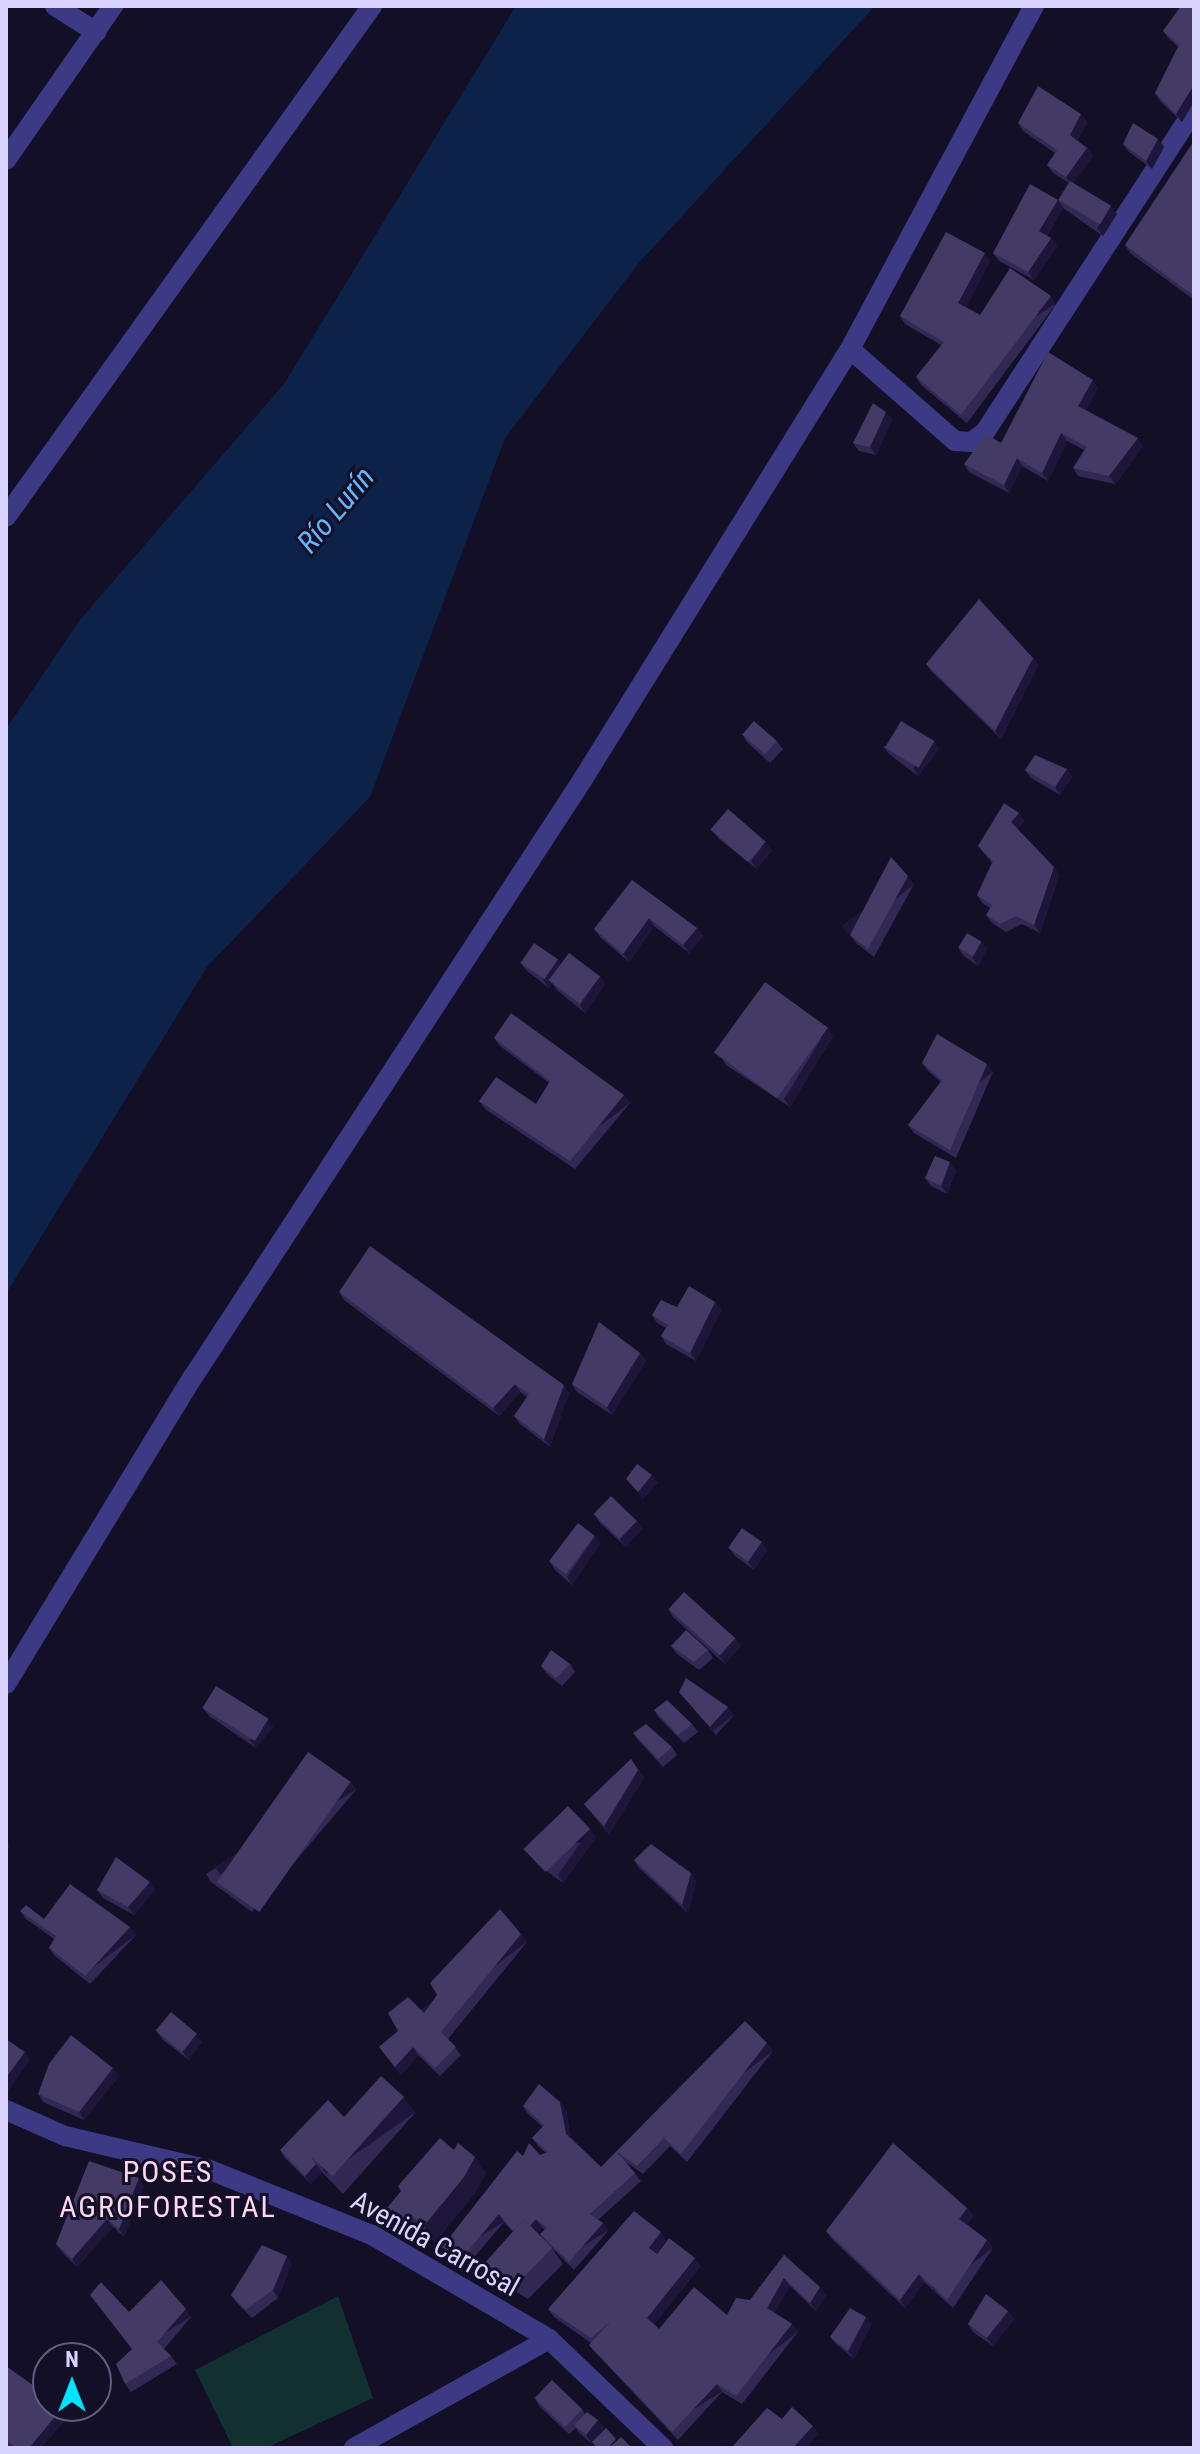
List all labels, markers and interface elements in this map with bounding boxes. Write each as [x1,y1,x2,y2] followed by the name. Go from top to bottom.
[290,460,382,560] water label: Río Lurín
[59,2154,277,2224] district label: POSES AGROFORESTAL
[345,2184,525,2304] street label: Avenida Carrosal
[32,2342,112,2422] north arrow
[65,2347,79,2372] text: N

